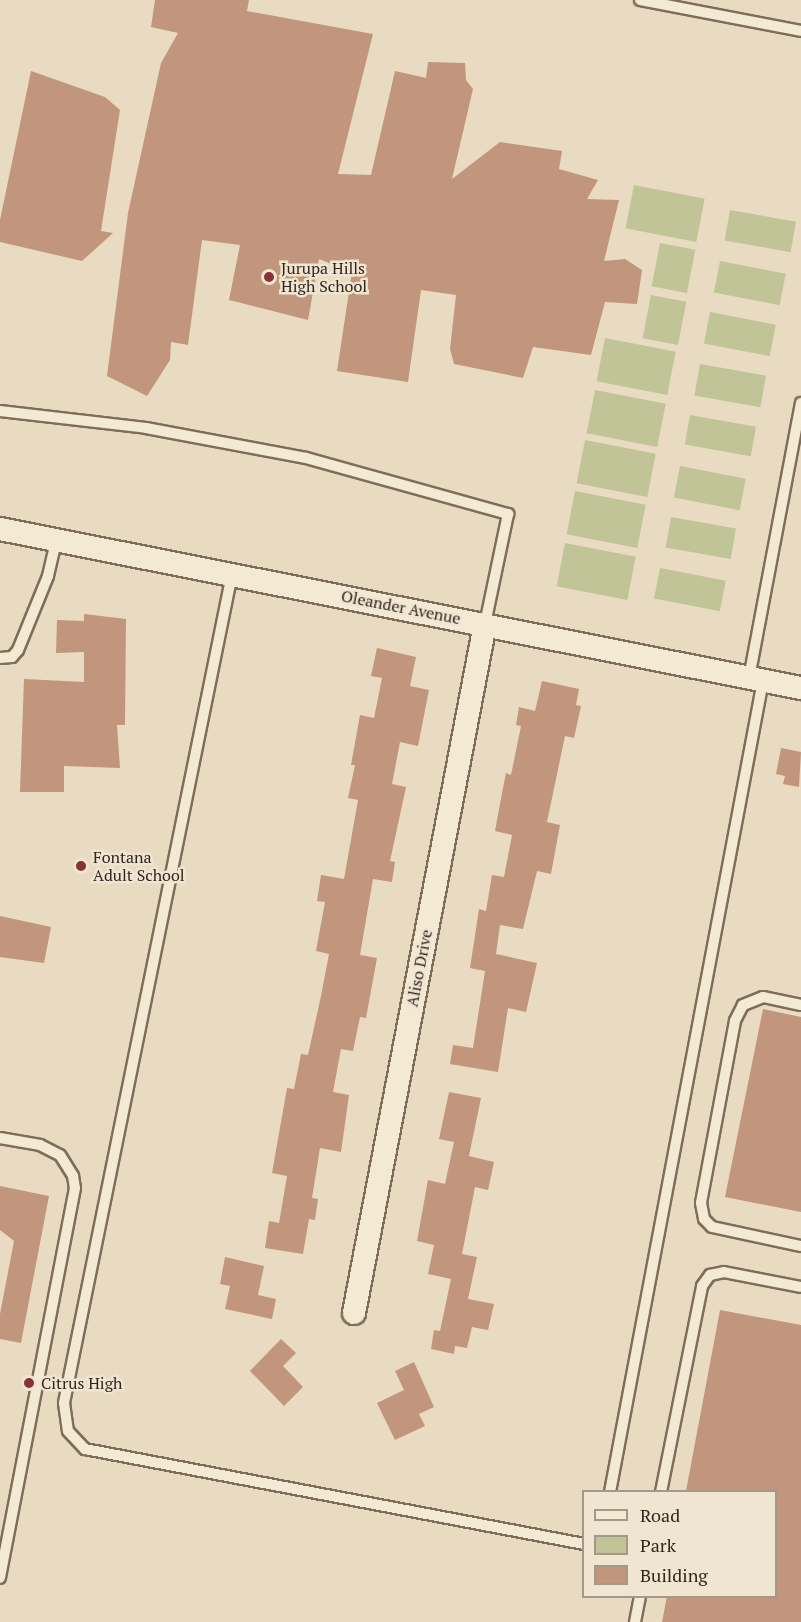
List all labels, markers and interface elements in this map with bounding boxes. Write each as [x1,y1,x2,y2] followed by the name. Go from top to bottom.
[281,258,367,296] place label: Jurupa Hills High School
[262,270,276,284] marker: Jurupa Hills High School
[339,586,463,628] street label: Oleander Avenue
[93,847,185,885] place label: Fontana Adult School
[74,859,88,873] marker: Fontana Adult School
[402,928,436,1008] street label: Aliso Drive
[41,1373,122,1393] place label: Citrus High
[22,1376,36,1390] marker: Citrus High
[582,1490,777,1598] legend
[640,1503,680,1527] text: Road
[640,1533,676,1557] text: Park
[640,1563,708,1587] text: Building

